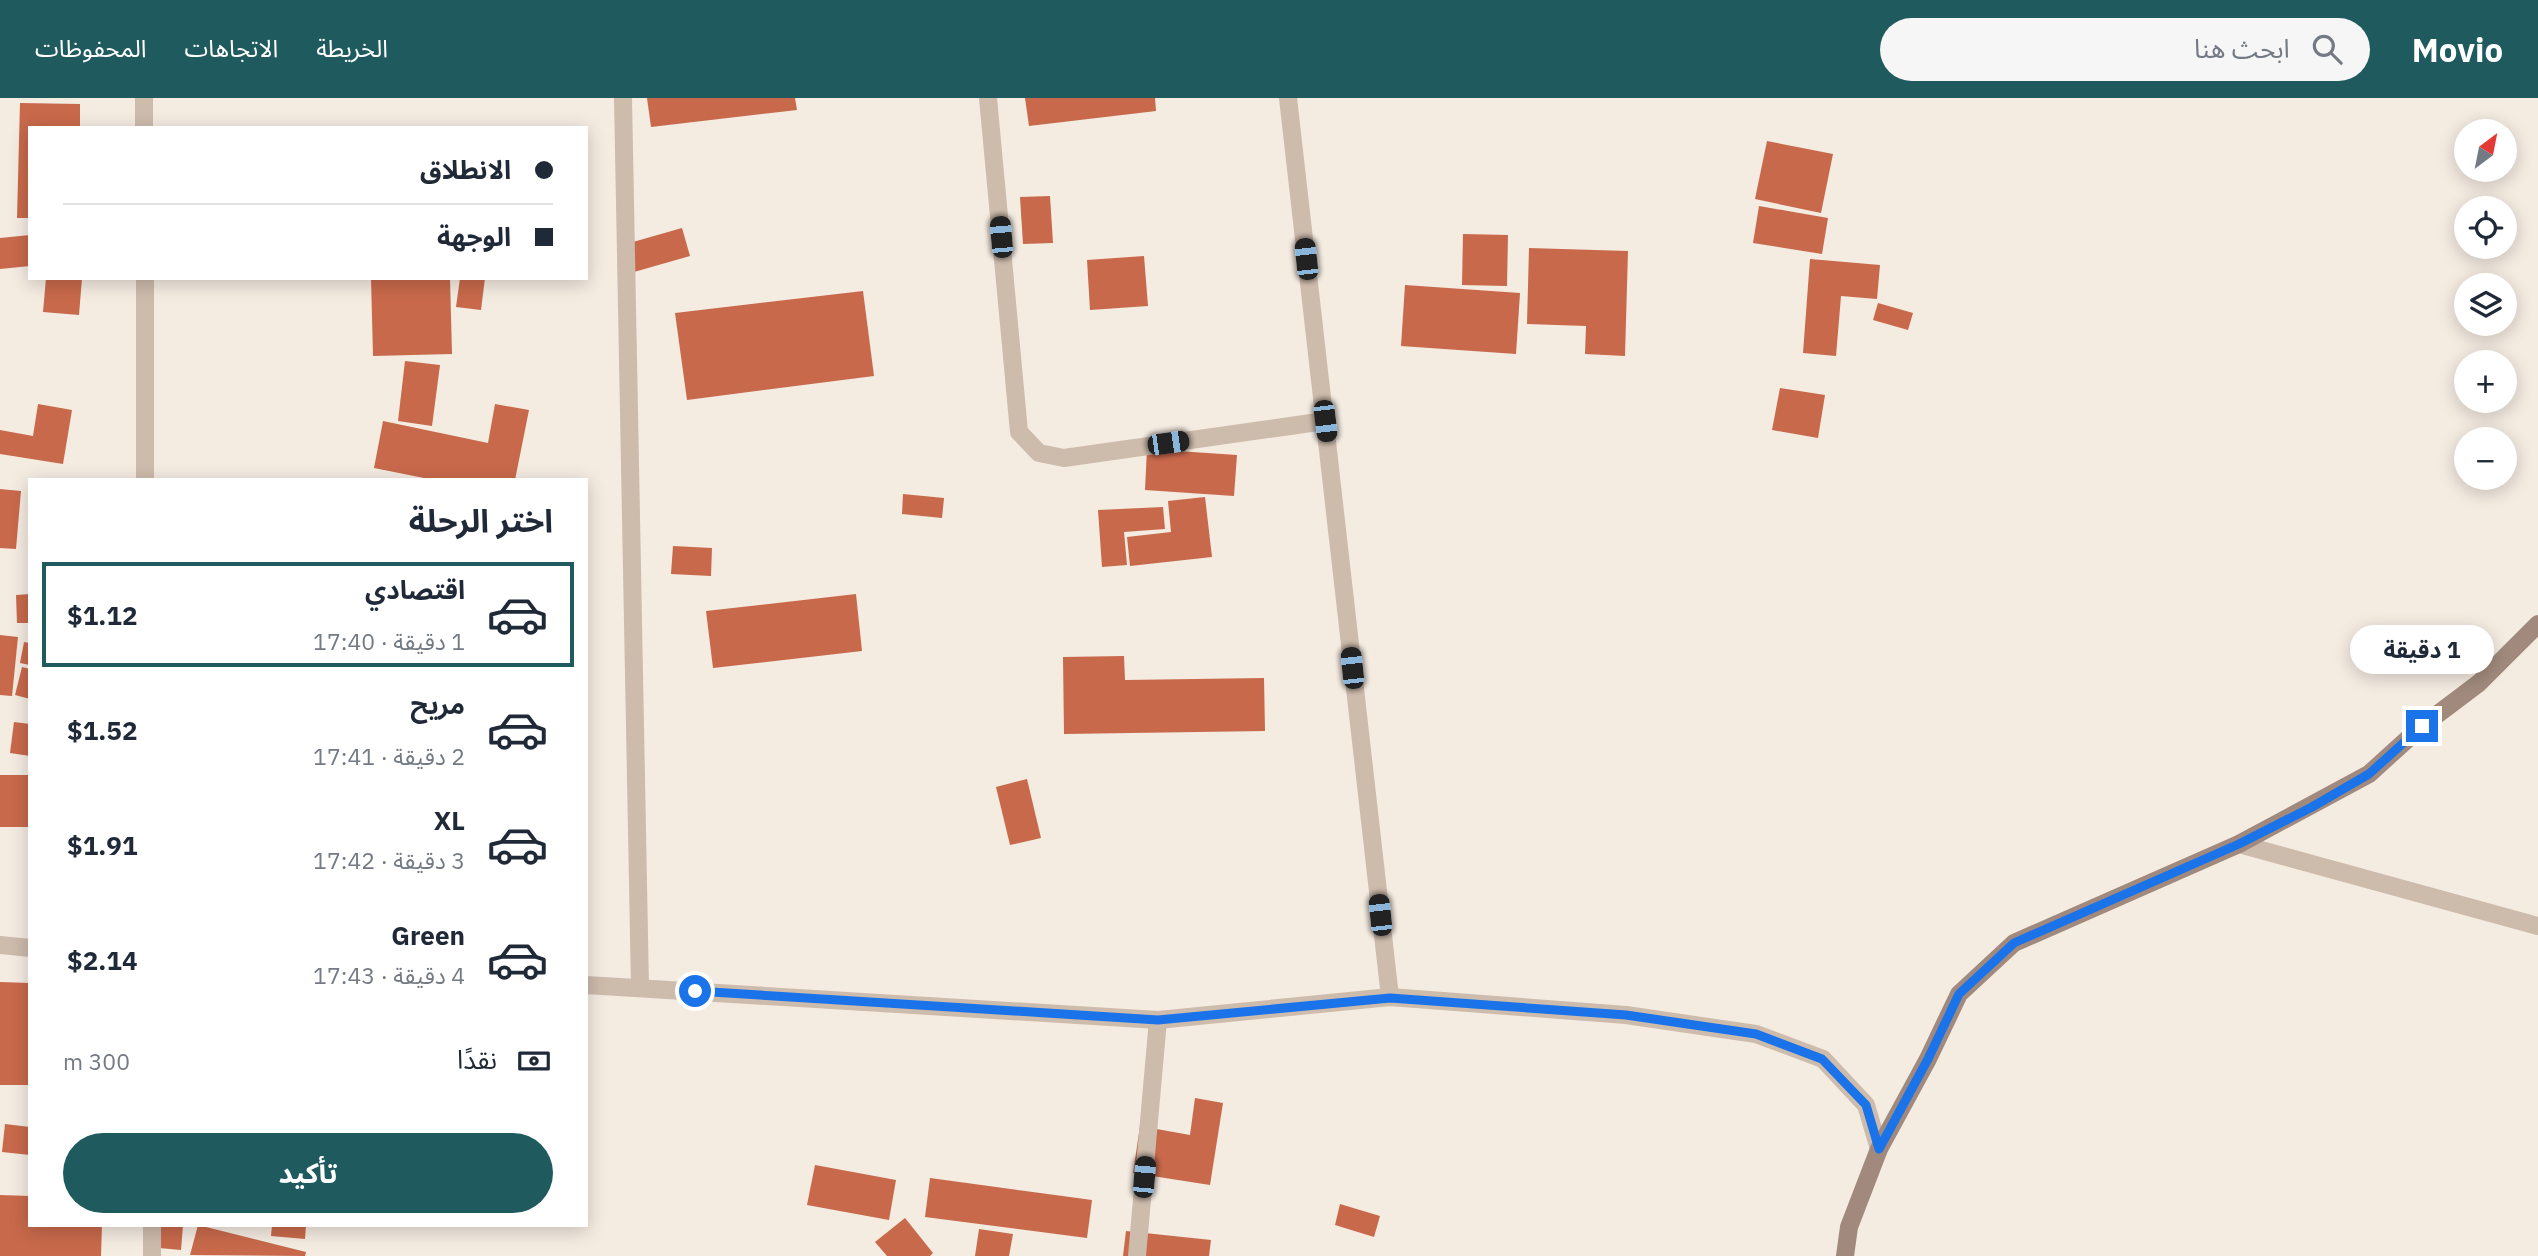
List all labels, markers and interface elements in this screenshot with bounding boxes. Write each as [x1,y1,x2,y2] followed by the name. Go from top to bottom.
[1880,18,2370,81] search box
[2412,28,2503,71] text: Movio
[2308,30,2346,68] icon: search
[2194,31,2290,65] text: ابحث هنا
[35,32,146,64] text: المحفوظات
[184,32,278,64] text: الاتجاهات
[316,32,388,64] text: الخريطة
[2454,119,2516,182] north arrow
[2454,119,2517,490] map controls
[420,152,511,186] text: الانطلاق
[2454,196,2517,259] button: locate
[989,215,1014,259] car
[437,219,511,253] text: الوجهة
[1294,237,1319,281] car
[2454,273,2517,336] button: layers
[2454,350,2517,413] button: +
[1313,399,1338,443] car
[2454,427,2517,490] button: −
[1146,430,1191,456] car
[409,499,553,541] text: اختر الرحلة
[365,572,465,606] text: اقتصادي
[486,583,549,646] icon: car
[67,598,138,632] text: $1.12
[2350,624,2494,674] callout: 1 دقيقة
[313,626,465,656] text: 1 دقيقة · 17:40
[2383,634,2461,664] text: 1 دقيقة
[1340,646,1365,690] car
[410,687,465,721] text: مريح
[486,698,549,761] icon: car
[2406,710,2438,742] route end
[67,713,138,747] text: $1.52
[313,741,465,771] text: 2 دقيقة · 17:41
[434,803,465,837] text: XL
[486,813,549,876] icon: car
[67,828,138,862] text: $1.91
[313,845,465,875] text: 3 دقيقة · 17:42
[1368,893,1393,937] car
[391,918,465,952] text: Green
[486,928,549,991] icon: car
[67,943,138,977] text: $2.14
[313,960,465,990] text: 4 دقيقة · 17:43
[679,975,711,1007] route start
[457,1042,497,1076] text: نقدًا
[515,1042,553,1080] icon: cash
[63,1046,130,1076] text: 300 m
[63,1133,553,1213] button: تأكيد
[1132,1155,1157,1199] car

